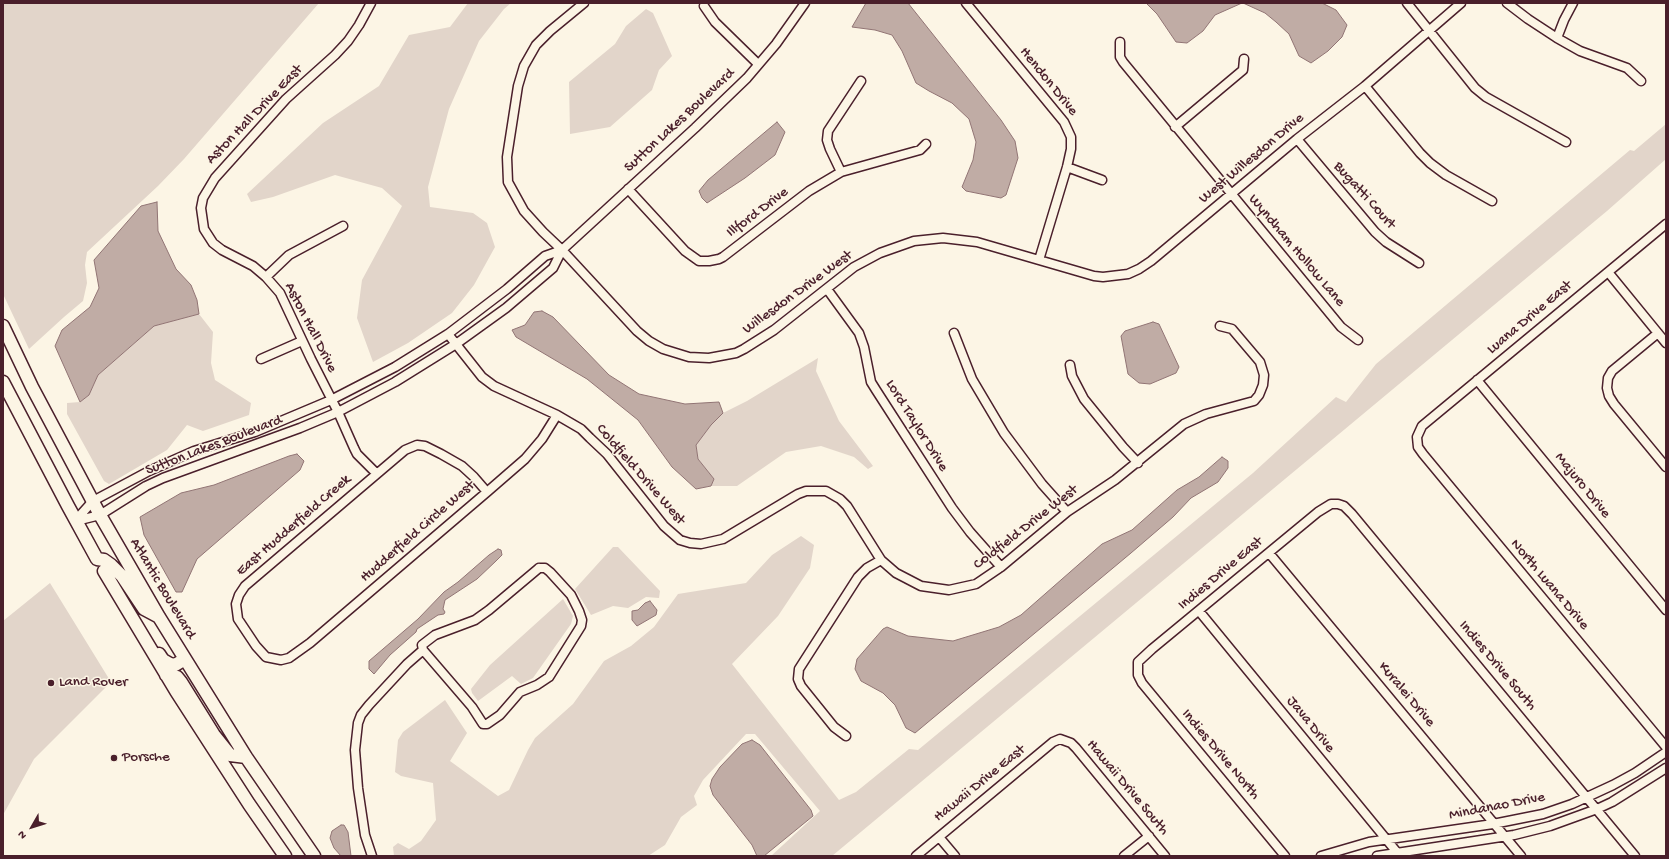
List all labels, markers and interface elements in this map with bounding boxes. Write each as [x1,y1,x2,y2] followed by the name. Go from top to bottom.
[1015,44,1081,120] street label: Hendon Drive
[203,61,307,169] street label: Aston Hall Drive East
[621,65,739,177] street label: Sutton Lakes Boulevard
[1196,110,1308,208] street label: West Willesdon Drive
[1329,158,1399,234] street label: Bugatti Court
[723,184,793,242] street label: Illford Drive
[1244,191,1348,311] street label: Wyndham Hollow Lane
[740,247,856,339] street label: Willesdon Drive West
[1484,277,1576,359] street label: Luana Drive East
[280,280,340,376] street label: Aston Hall Drive
[881,377,951,475] street label: Lord Taylor Drive
[143,412,285,480] street label: Sutton Lakes Boulevard
[591,421,689,529] street label: Coldfield Drive West
[1550,449,1614,523] street label: Majuro Drive
[233,471,355,581] street label: East Hudderfield Creek
[357,477,479,587] street label: Hudderfield Circle West
[970,482,1082,574] street label: Coldfield Drive West
[1175,533,1267,615] street label: Indies Drive East
[125,535,199,643] street label: Atlantic Boulevard
[1506,536,1592,634] street label: North Luana Drive
[1454,617,1540,715] street label: Indies Drive South
[1374,659,1438,731] street label: Kuralei Drive
[59,674,128,692] place label: Land Rover
[46,678,56,688] marker: Land Rover
[1282,693,1338,757] street label: Java Drive
[1177,706,1263,804] street label: Indies Drive North
[1082,737,1172,839] street label: Hawaii Drive South
[931,742,1029,826] street label: Hawaii Drive East
[122,749,170,767] place label: Porsche
[109,753,119,763] marker: Porsche
[1447,789,1547,825] street label: Mindanao Drive
[12,807,52,847] north arrow
[16,828,30,841] text: N

